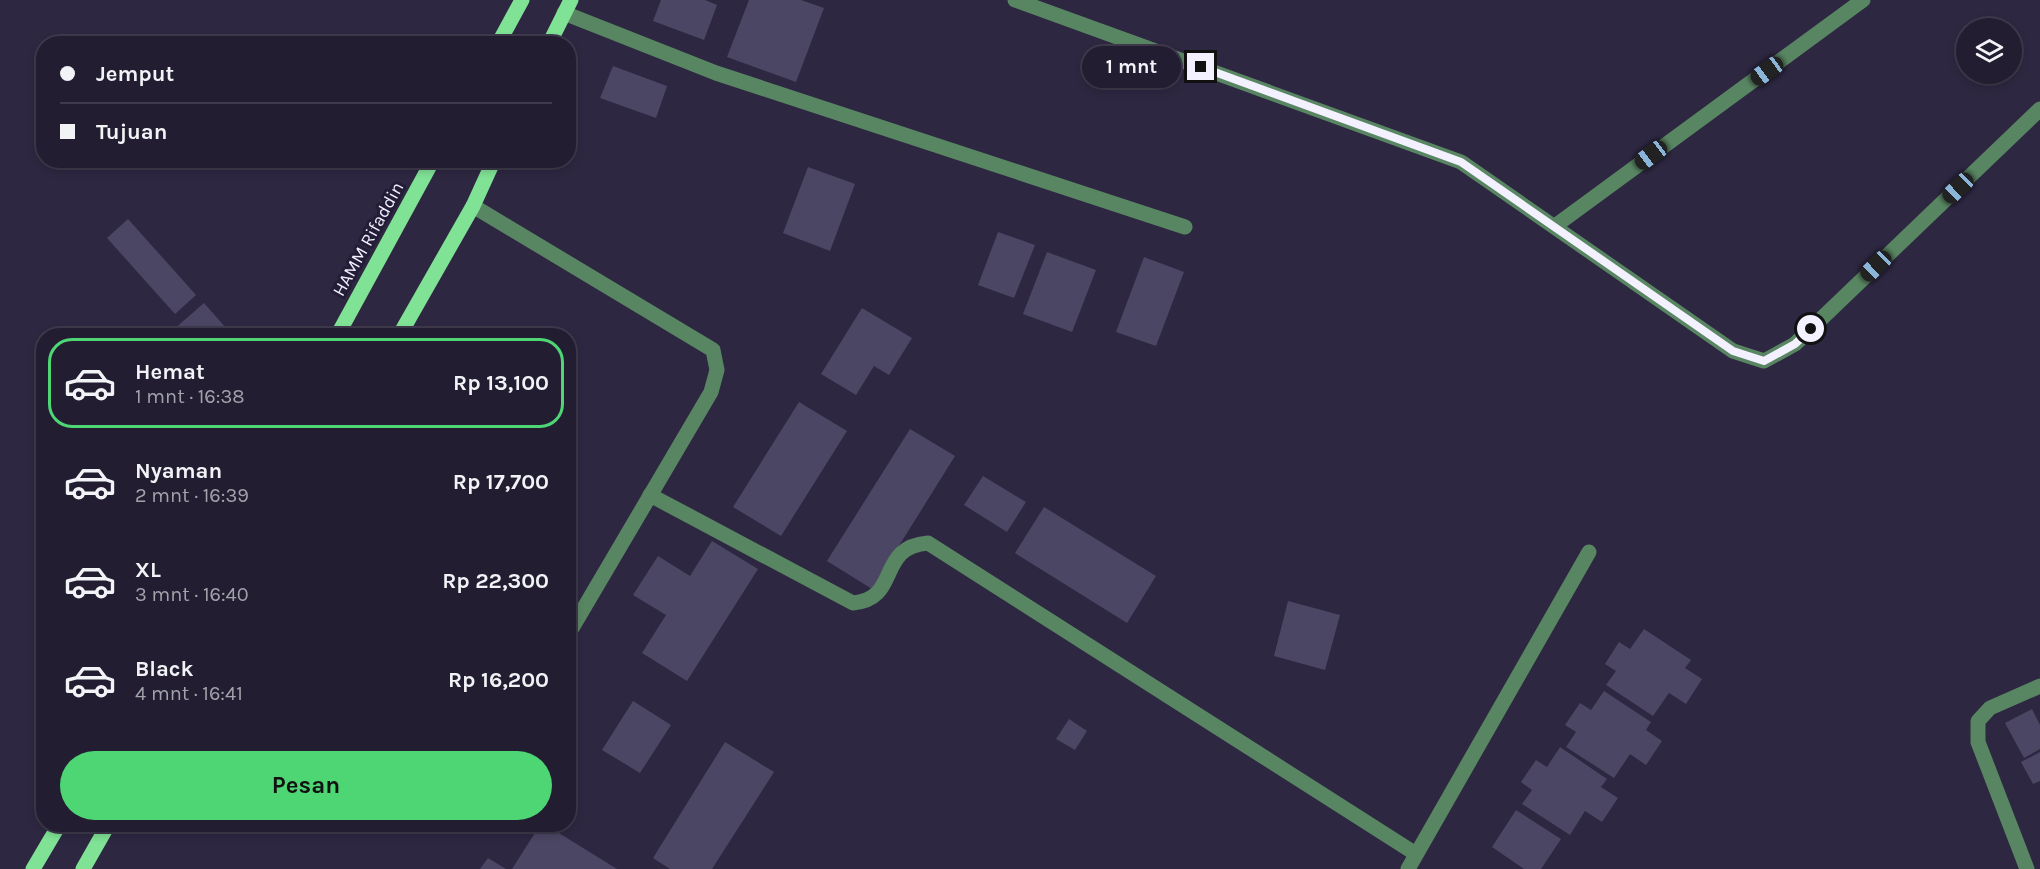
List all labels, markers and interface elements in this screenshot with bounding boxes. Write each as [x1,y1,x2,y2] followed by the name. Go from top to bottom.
[1956,18,2022,84] map controls
[1956,18,2022,84] button: layers
[1081,46,1180,88] callout: 1 mnt
[1187,53,1214,80] route end
[1747,53,1787,89] car
[1106,55,1157,78] text: 1 mnt
[96,61,174,87] text: Jemput
[96,119,167,145] text: Tujuan
[1631,137,1671,173] car
[1939,169,1977,207] car
[328,178,408,300] street label: HAMM Rifaddin
[1857,247,1895,285] car
[1797,315,1824,342] route start
[63,356,117,410] icon: car
[135,359,205,385] text: Hemat
[453,370,549,396] text: Rp 13,100
[135,385,245,408] text: 1 mnt · 16:38
[63,455,117,509] icon: car
[135,458,222,484] text: Nyaman
[453,469,549,495] text: Rp 17,700
[135,484,249,507] text: 2 mnt · 16:39
[63,554,117,608] icon: car
[135,557,161,583] text: XL
[442,568,549,594] text: Rp 22,300
[135,583,249,606] text: 3 mnt · 16:40
[63,653,117,707] icon: car
[135,656,194,682] text: Black
[448,667,549,693] text: Rp 16,200
[135,682,243,705] text: 4 mnt · 16:41
[60,751,552,820] button: Pesan

